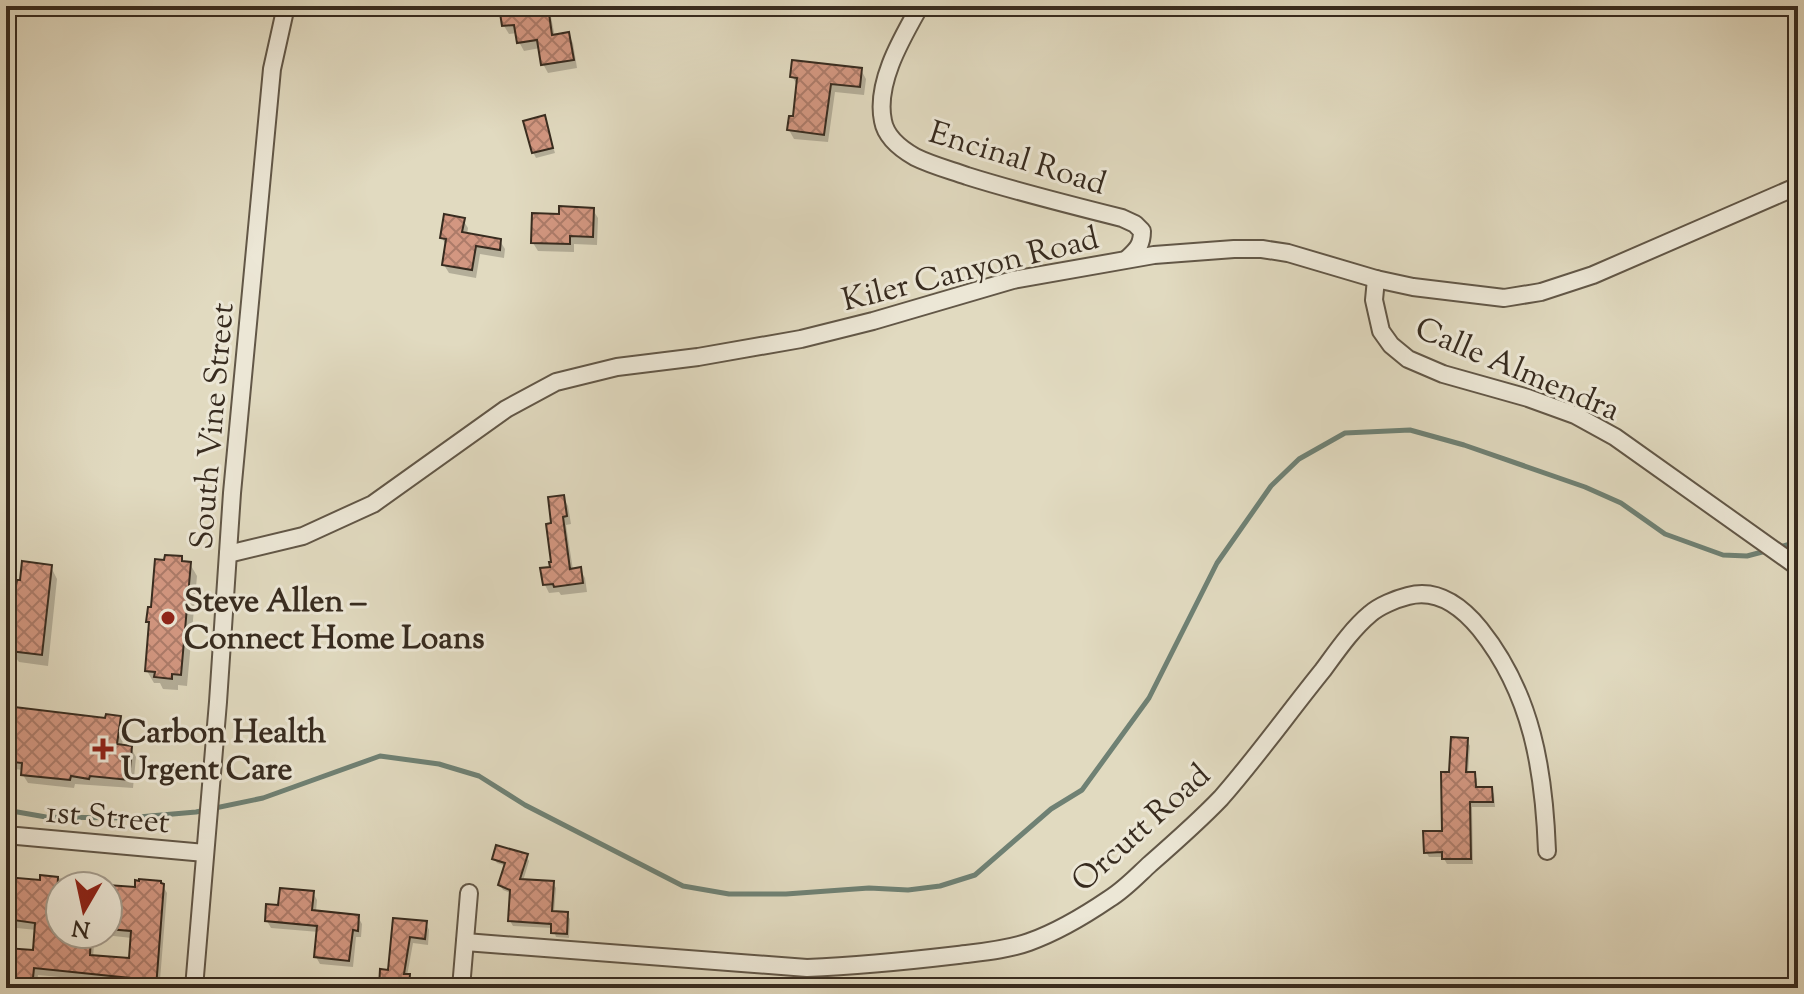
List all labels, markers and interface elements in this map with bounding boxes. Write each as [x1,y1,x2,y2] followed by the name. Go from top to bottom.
[923,111,1111,209] street label: Encinal Road
[837,217,1104,325] street label: Kiler Canyon Road
[180,301,248,552] street label: South Vine Street
[1407,307,1627,435] street label: Calle Almendra
[184,580,485,663] place label: Steve Allen – Connect Home Loans
[159,609,177,627] marker: Steve Allen – Connect Home Loans
[121,711,327,794] place label: Carbon Health Urgent Care
[92,738,114,760] marker: Carbon Health Urgent Care
[1062,754,1222,904] street label: Orcutt Road
[44,791,171,847] street label: 1st Street
[44,870,124,950] north arrow
[70,910,93,944] text: N

